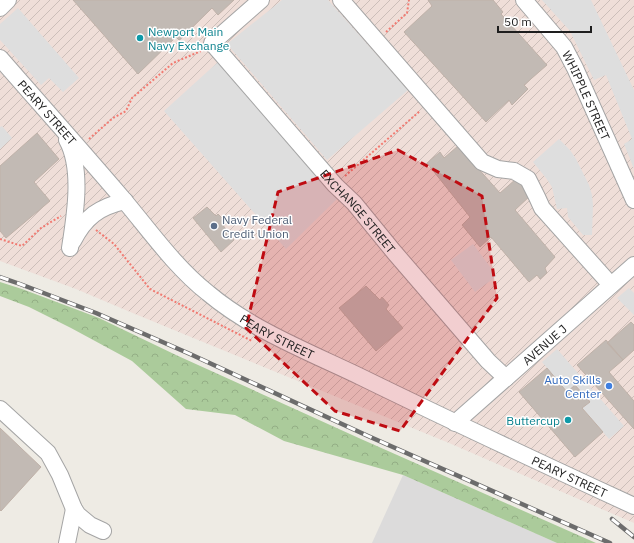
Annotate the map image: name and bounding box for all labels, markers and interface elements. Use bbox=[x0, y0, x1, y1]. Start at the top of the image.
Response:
scale bar bbox=[498, 8, 591, 34]
text: 50 m bbox=[504, 14, 532, 29]
place label: Newport Main Navy Exchange bbox=[148, 24, 230, 53]
marker: Newport Main Navy Exchange bbox=[135, 33, 145, 43]
street label: WHIPPLE STREET bbox=[560, 48, 614, 142]
street label: PEARY STREET bbox=[15, 77, 80, 148]
street label: EXCHANGE STREET bbox=[317, 166, 399, 256]
place label: Navy Federal Credit Union bbox=[222, 212, 292, 241]
marker: Navy Federal Credit Union bbox=[209, 221, 219, 231]
street label: PEARY STREET bbox=[237, 311, 317, 362]
street label: AVENUE J bbox=[519, 321, 569, 368]
place label: Auto Skills Center bbox=[544, 372, 602, 401]
marker: Auto Skills Center bbox=[604, 381, 614, 391]
place label: Buttercup bbox=[506, 413, 560, 428]
marker: Buttercup bbox=[563, 415, 573, 425]
street label: PEARY STREET bbox=[529, 452, 610, 500]

